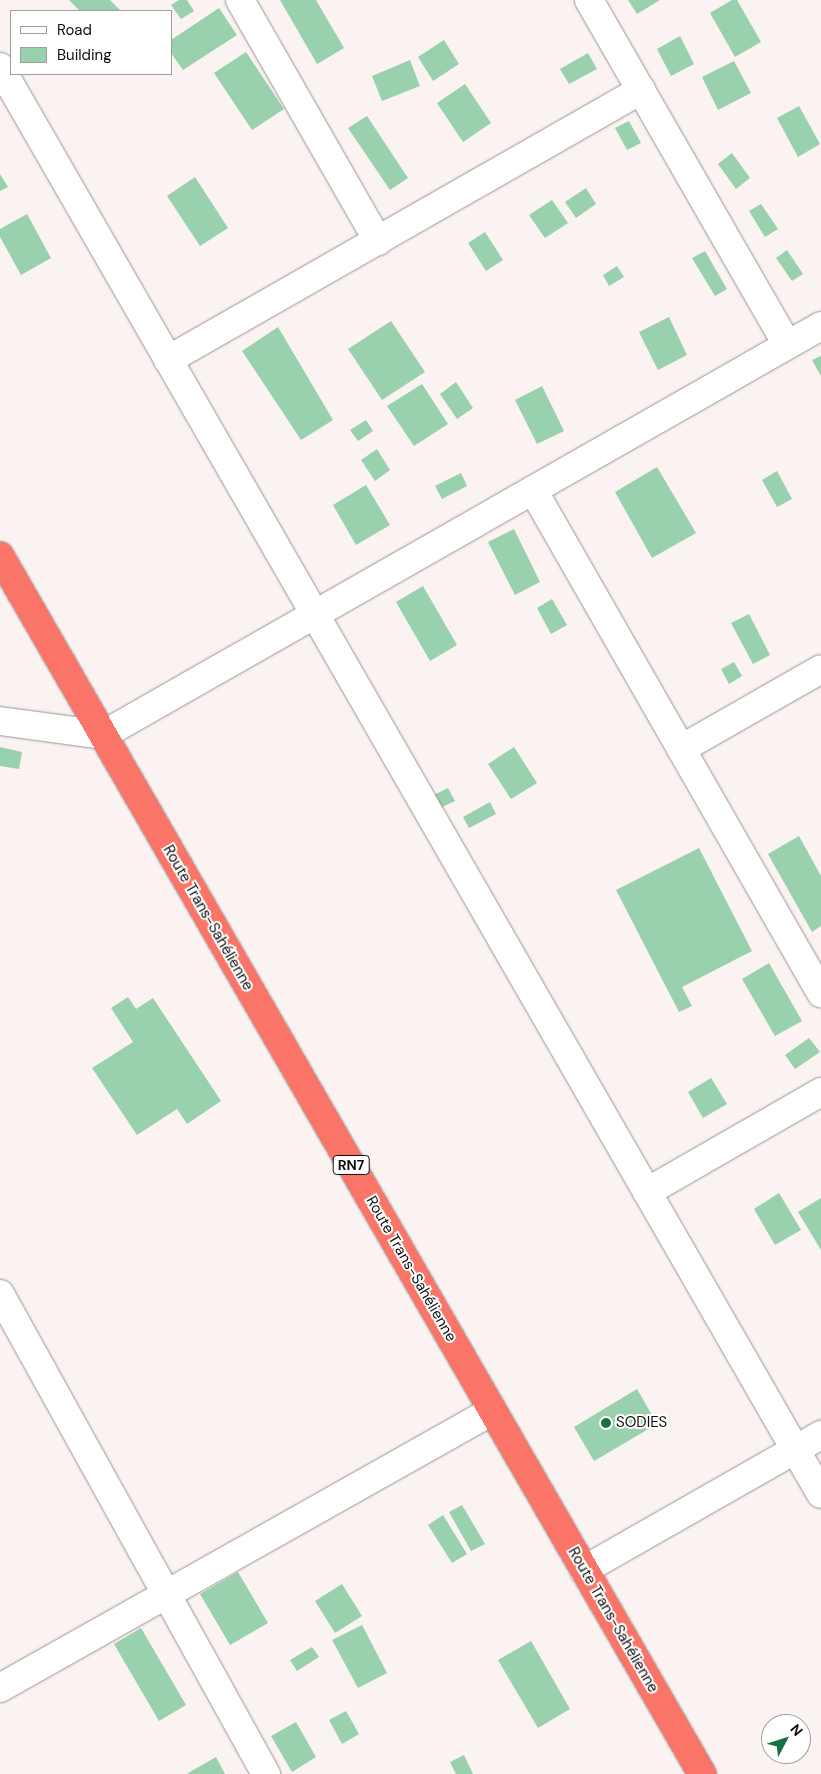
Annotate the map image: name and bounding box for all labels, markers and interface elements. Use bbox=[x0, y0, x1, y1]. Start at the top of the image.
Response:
legend bbox=[10, 10, 172, 75]
text: Road bbox=[57, 20, 92, 40]
text: Building bbox=[57, 45, 112, 65]
street label: Route Trans-Sahélienne bbox=[159, 842, 257, 994]
road number: RN7 bbox=[332, 1154, 370, 1176]
street label: Route Trans-Sahélienne bbox=[362, 1193, 460, 1345]
place label: SODIES bbox=[616, 1414, 667, 1432]
marker: SODIES bbox=[600, 1417, 612, 1429]
street label: Route Trans-Sahélienne bbox=[564, 1544, 662, 1696]
north arrow bbox=[761, 1714, 811, 1764]
text: N bbox=[787, 1720, 807, 1740]

